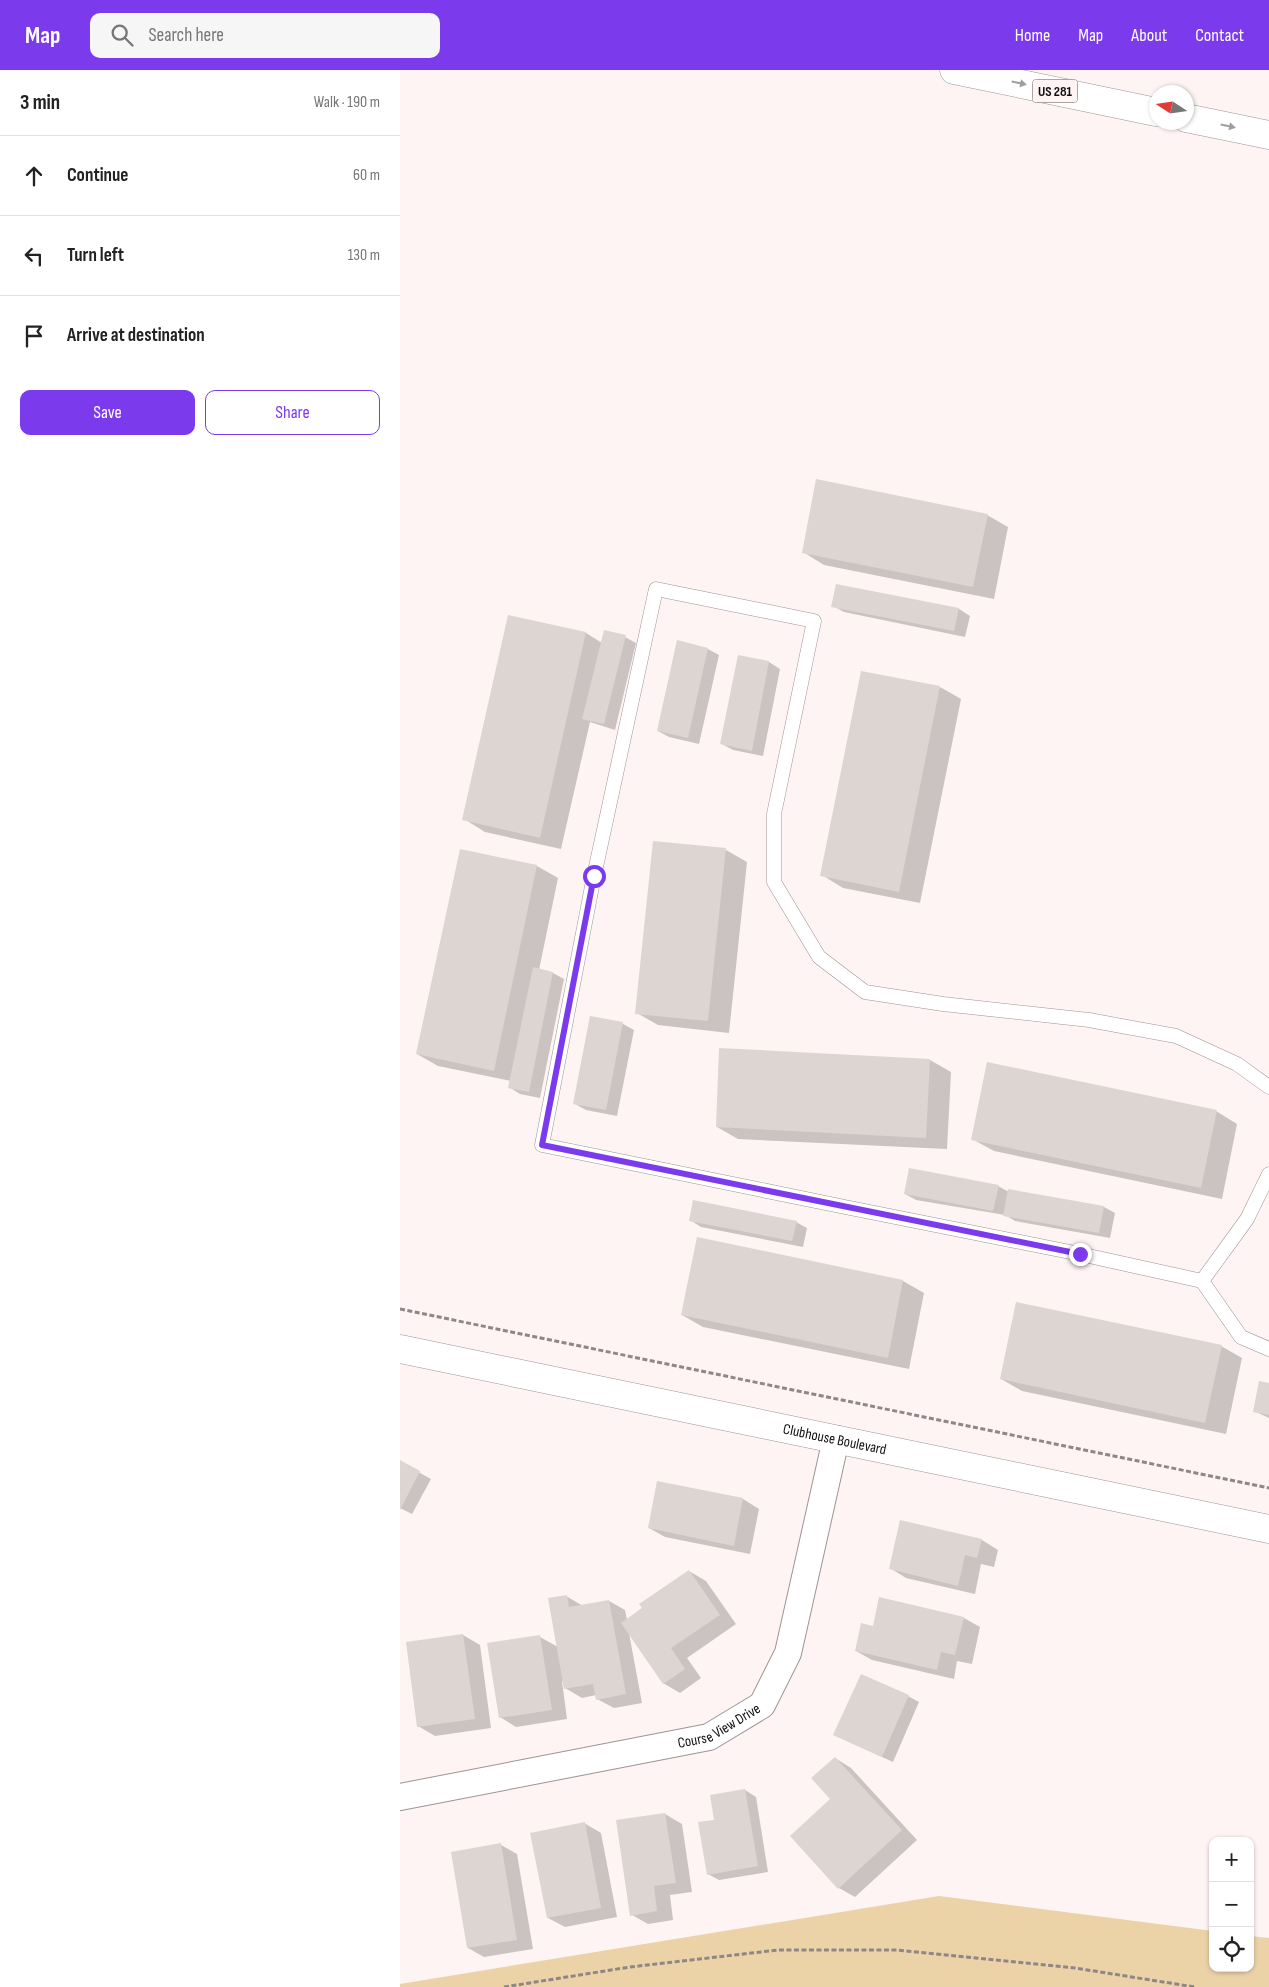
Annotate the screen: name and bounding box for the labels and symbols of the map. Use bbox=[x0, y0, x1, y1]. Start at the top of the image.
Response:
one-way arrow bbox=[1012, 80, 1028, 88]
road number: US 281 bbox=[1032, 80, 1078, 102]
north arrow bbox=[1149, 85, 1194, 130]
one-way arrow bbox=[1220, 123, 1236, 131]
route start bbox=[583, 865, 606, 888]
route end bbox=[1069, 1243, 1092, 1266]
street label: Clubhouse Boulevard bbox=[781, 1420, 888, 1459]
street label: Course View Drive bbox=[676, 1699, 764, 1753]

